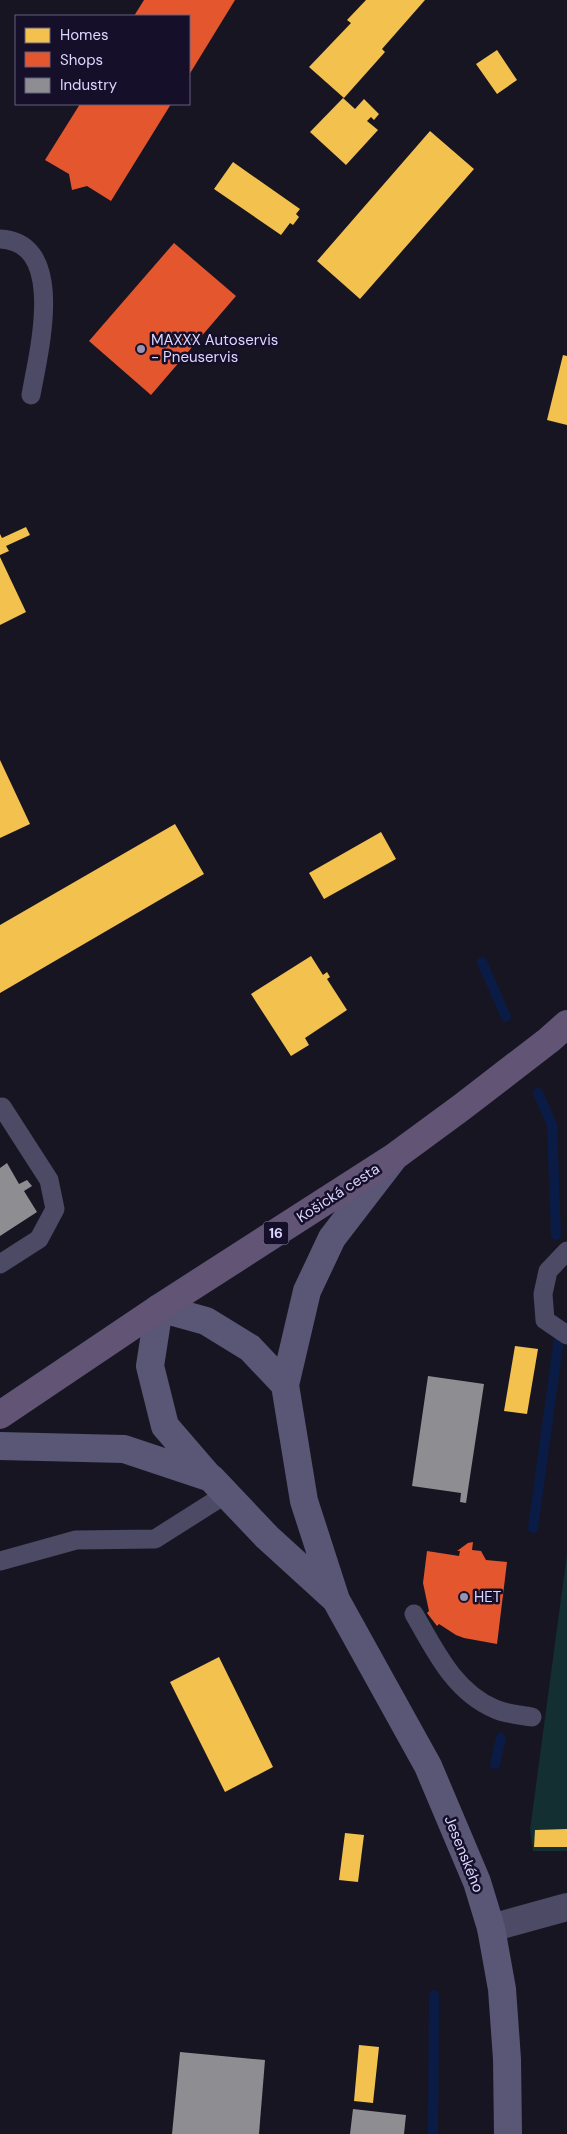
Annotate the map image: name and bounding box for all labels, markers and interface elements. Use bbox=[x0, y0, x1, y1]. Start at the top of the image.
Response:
legend bbox=[15, 15, 190, 105]
text: Homes bbox=[60, 25, 109, 45]
text: Shops bbox=[60, 50, 103, 70]
text: Industry bbox=[60, 75, 118, 95]
place label: MAXXX Autoservis - Pneuservis bbox=[151, 330, 278, 367]
marker: MAXXX Autoservis - Pneuservis bbox=[135, 343, 147, 355]
street label: Košická cesta bbox=[293, 1159, 383, 1227]
road number: 16 bbox=[264, 1222, 288, 1244]
place label: HET bbox=[474, 1587, 501, 1607]
marker: HET bbox=[458, 1591, 470, 1603]
street label: Jesenského bbox=[440, 1813, 489, 1896]

